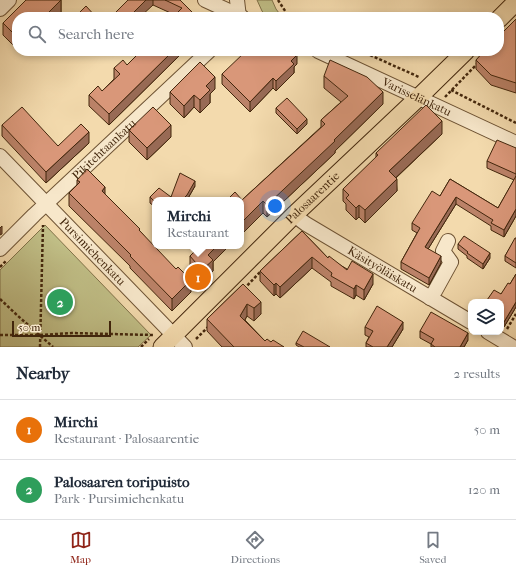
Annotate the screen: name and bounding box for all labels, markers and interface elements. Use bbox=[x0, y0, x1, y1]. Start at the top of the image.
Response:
search box bbox=[12, 12, 504, 56]
icon: search bbox=[26, 23, 48, 45]
text: Search here bbox=[58, 25, 134, 43]
street label: Varisselänkatu bbox=[379, 74, 454, 119]
street label: Pikitehtaankatu bbox=[69, 116, 139, 183]
street label: Palosaarentie bbox=[283, 169, 342, 226]
your location bbox=[265, 196, 285, 216]
popup bbox=[152, 197, 244, 249]
text: Mirchi bbox=[167, 207, 211, 225]
street label: Pursimiehenkatu bbox=[57, 215, 129, 288]
text: Restaurant bbox=[167, 225, 229, 240]
street label: Käsityöläiskatu bbox=[345, 243, 420, 296]
pin: 1 bbox=[185, 262, 211, 292]
pin: 2 bbox=[47, 287, 73, 317]
map controls bbox=[468, 299, 504, 335]
button: layers bbox=[468, 299, 504, 335]
scale bar bbox=[12, 319, 111, 338]
text: 50 m bbox=[18, 321, 40, 334]
text: Nearby bbox=[16, 363, 70, 383]
text: 2 results bbox=[454, 366, 500, 381]
text: Mirchi bbox=[54, 413, 98, 431]
text: 1 bbox=[27, 422, 31, 437]
text: 50 m bbox=[474, 422, 500, 437]
text: Restaurant · Palosaarentie bbox=[54, 431, 199, 446]
text: Palosaaren toripuisto bbox=[54, 473, 190, 491]
text: 2 bbox=[26, 482, 32, 497]
text: 120 m bbox=[468, 482, 500, 497]
text: Park · Pursimiehenkatu bbox=[54, 491, 184, 506]
tab: Map bbox=[70, 529, 92, 566]
tab: Directions bbox=[231, 529, 280, 566]
tab: Saved bbox=[419, 529, 446, 566]

